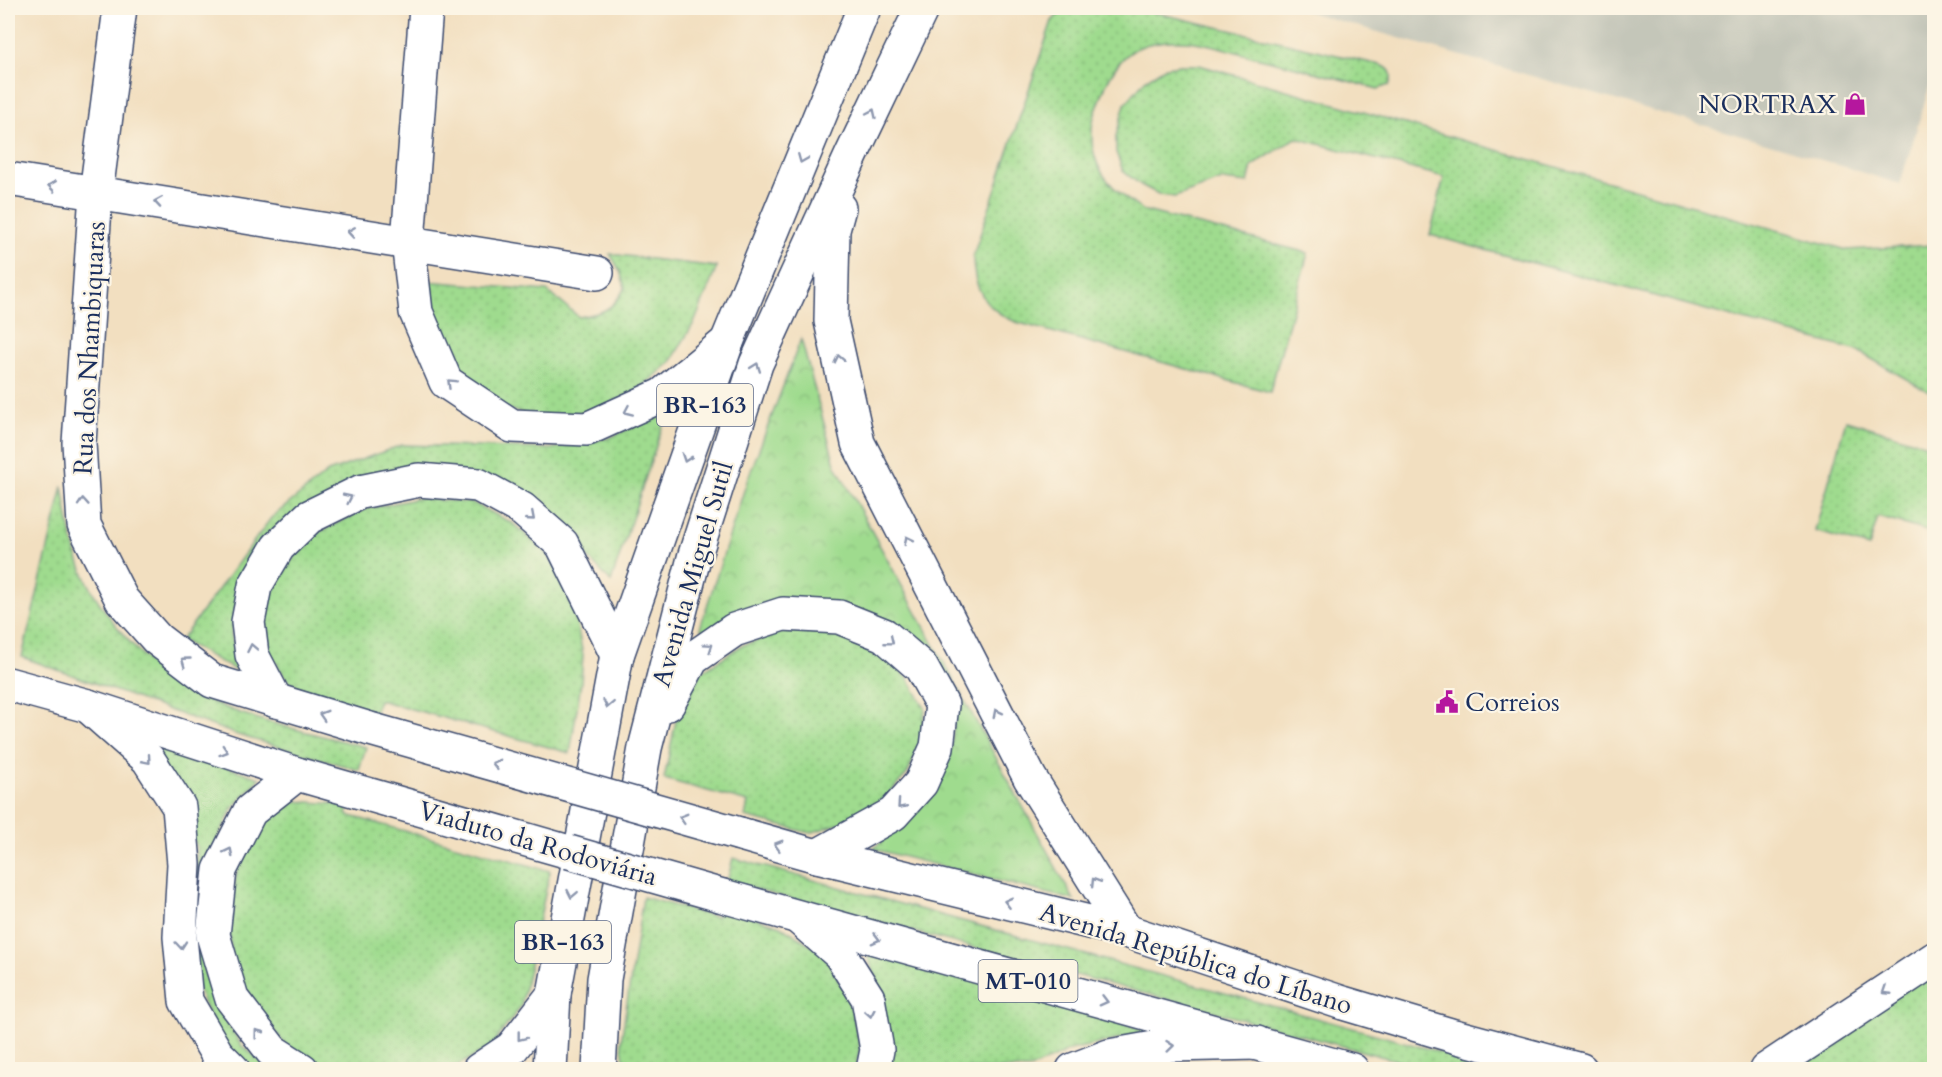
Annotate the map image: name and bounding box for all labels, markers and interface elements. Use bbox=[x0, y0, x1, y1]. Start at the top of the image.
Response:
place label: NORTRAX bbox=[1698, 87, 1838, 122]
shop icon: NORTRAX bbox=[1842, 91, 1868, 117]
one-way arrow bbox=[864, 109, 876, 120]
one-way arrow bbox=[797, 153, 809, 164]
one-way arrow bbox=[47, 180, 57, 193]
one-way arrow bbox=[153, 197, 163, 209]
street label: Rua dos Nhambiquaras bbox=[65, 220, 114, 476]
one-way arrow bbox=[346, 227, 355, 239]
one-way arrow bbox=[834, 354, 847, 364]
one-way arrow bbox=[748, 362, 761, 373]
one-way arrow bbox=[447, 379, 458, 390]
road number: BR-163 bbox=[657, 384, 753, 426]
one-way arrow bbox=[623, 404, 634, 416]
one-way arrow bbox=[681, 452, 694, 463]
street label: Avenida Miguel Sutil bbox=[644, 457, 742, 691]
one-way arrow bbox=[342, 494, 353, 505]
one-way arrow bbox=[77, 498, 90, 507]
one-way arrow bbox=[524, 509, 535, 520]
one-way arrow bbox=[903, 535, 915, 546]
one-way arrow bbox=[883, 634, 894, 645]
one-way arrow bbox=[246, 643, 259, 653]
one-way arrow bbox=[702, 643, 713, 654]
one-way arrow bbox=[181, 657, 192, 668]
place label: Correios bbox=[1465, 685, 1560, 720]
public building icon: Correios bbox=[1434, 689, 1460, 715]
one-way arrow bbox=[602, 698, 615, 708]
one-way arrow bbox=[993, 709, 1004, 719]
one-way arrow bbox=[318, 710, 329, 722]
one-way arrow bbox=[218, 743, 229, 756]
one-way arrow bbox=[140, 753, 151, 764]
one-way arrow bbox=[491, 759, 501, 772]
street label: Viaduto da Rodoviária bbox=[414, 793, 661, 894]
one-way arrow bbox=[897, 798, 908, 809]
one-way arrow bbox=[678, 813, 689, 825]
one-way arrow bbox=[773, 839, 783, 852]
one-way arrow bbox=[222, 847, 233, 858]
one-way arrow bbox=[1090, 878, 1102, 888]
one-way arrow bbox=[566, 889, 579, 899]
street label: Avenida República do Líbano bbox=[1035, 894, 1357, 1023]
one-way arrow bbox=[1003, 897, 1013, 910]
road number: BR-163 bbox=[515, 921, 611, 963]
one-way arrow bbox=[870, 932, 881, 944]
one-way arrow bbox=[174, 940, 187, 949]
road number: MT-010 bbox=[978, 960, 1078, 1002]
one-way arrow bbox=[1881, 983, 1892, 994]
one-way arrow bbox=[1099, 994, 1109, 1007]
one-way arrow bbox=[864, 1008, 876, 1017]
one-way arrow bbox=[254, 1029, 265, 1040]
one-way arrow bbox=[517, 1030, 528, 1041]
one-way arrow bbox=[1166, 1040, 1175, 1053]

